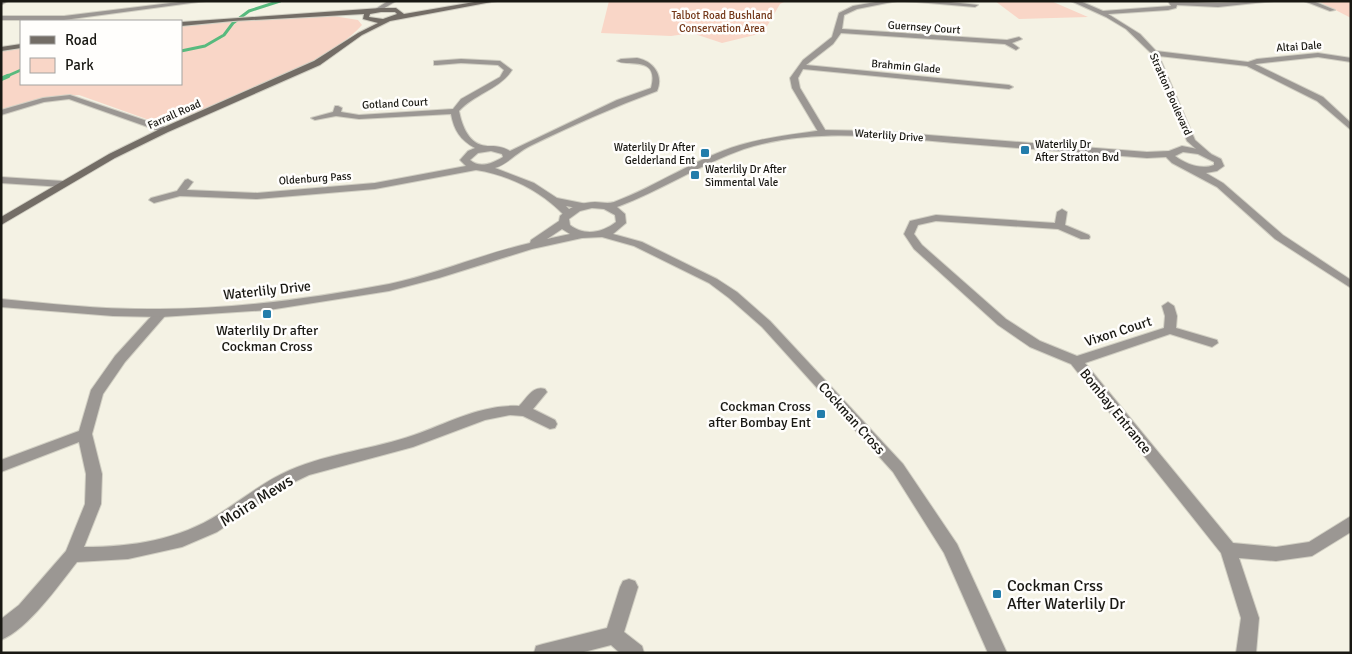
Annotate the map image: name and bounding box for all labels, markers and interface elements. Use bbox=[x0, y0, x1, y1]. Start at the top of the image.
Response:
park label: Talbot Road Bushland Conservation Area bbox=[671, 9, 773, 35]
street label: Guernsey Court bbox=[887, 18, 961, 37]
legend bbox=[20, 20, 182, 85]
text: Road bbox=[65, 31, 97, 49]
street label: Altai Dale bbox=[1276, 38, 1322, 55]
street label: Stratton Boulevard bbox=[1147, 51, 1195, 137]
text: Park bbox=[65, 56, 94, 74]
street label: Brahmin Glade bbox=[871, 57, 941, 76]
street label: Gotland Court bbox=[362, 95, 428, 112]
street label: Farrall Road bbox=[146, 97, 203, 132]
street label: Waterlily Drive bbox=[854, 127, 924, 144]
place label: Waterlily Dr After Stratton Bvd bbox=[1035, 138, 1119, 164]
place label: Waterlily Dr After Gelderland Ent bbox=[614, 141, 695, 167]
marker: Waterlily Dr After Stratton Bvd bbox=[1019, 144, 1031, 156]
marker: Waterlily Dr After Gelderland Ent bbox=[699, 147, 711, 159]
place label: Waterlily Dr After Simmental Vale bbox=[705, 163, 786, 189]
street label: Oldenburg Pass bbox=[278, 169, 352, 188]
marker: Waterlily Dr After Simmental Vale bbox=[689, 169, 701, 181]
street label: Waterlily Drive bbox=[222, 277, 312, 304]
marker: Waterlily Dr after Cockman Cross bbox=[261, 308, 273, 320]
street label: Vixon Court bbox=[1082, 313, 1154, 350]
place label: Waterlily Dr after Cockman Cross bbox=[216, 322, 319, 355]
street label: Bombay Entrance bbox=[1076, 365, 1155, 457]
street label: Cockman Cross bbox=[815, 379, 888, 458]
place label: Cockman Cross after Bombay Ent bbox=[708, 398, 811, 431]
marker: Cockman Cross after Bombay Ent bbox=[815, 408, 827, 420]
street label: Moira Mews bbox=[216, 471, 297, 531]
place label: Cockman Crss After Waterlily Dr bbox=[1007, 576, 1125, 614]
marker: Cockman Crss After Waterlily Dr bbox=[991, 588, 1003, 600]

